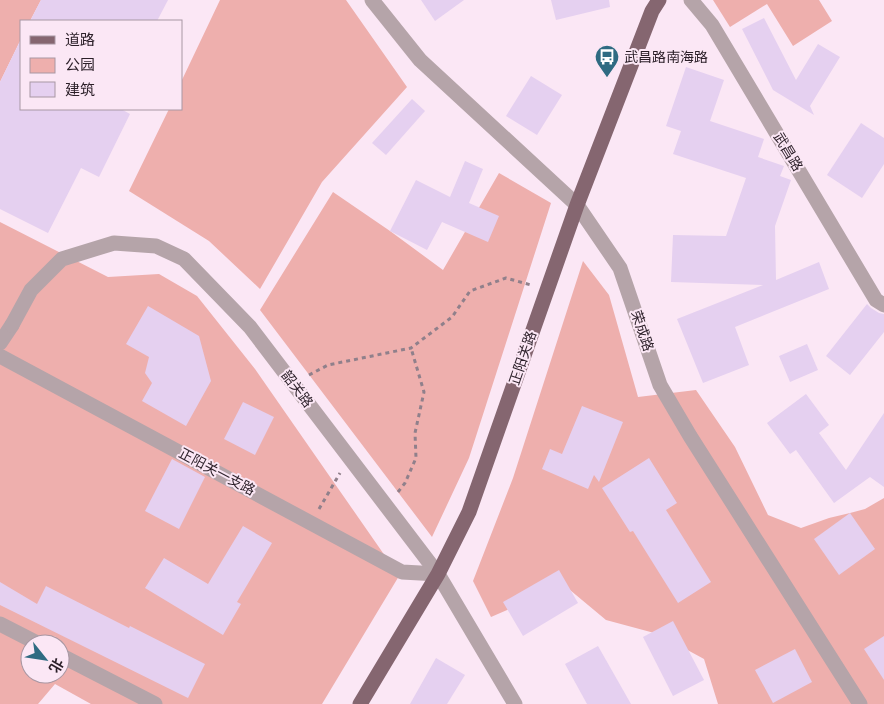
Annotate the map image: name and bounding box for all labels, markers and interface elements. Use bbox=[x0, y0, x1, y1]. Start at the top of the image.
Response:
legend bbox=[20, 20, 182, 110]
text: 道路 bbox=[65, 31, 95, 49]
bus stop icon: 武昌路南海路 bbox=[594, 44, 620, 78]
place label: 武昌路南海路 bbox=[624, 49, 708, 66]
text: 公园 bbox=[65, 56, 95, 74]
text: 建筑 bbox=[65, 81, 95, 99]
street label: 武昌路 bbox=[770, 130, 806, 174]
street label: 荣成路 bbox=[627, 308, 657, 354]
street label: 正阳关路 bbox=[506, 329, 540, 387]
street label: 韶关路 bbox=[278, 367, 316, 411]
street label: 正阳关一支路 bbox=[176, 445, 258, 499]
north arrow bbox=[20, 634, 70, 684]
text: 北 bbox=[45, 655, 67, 676]

